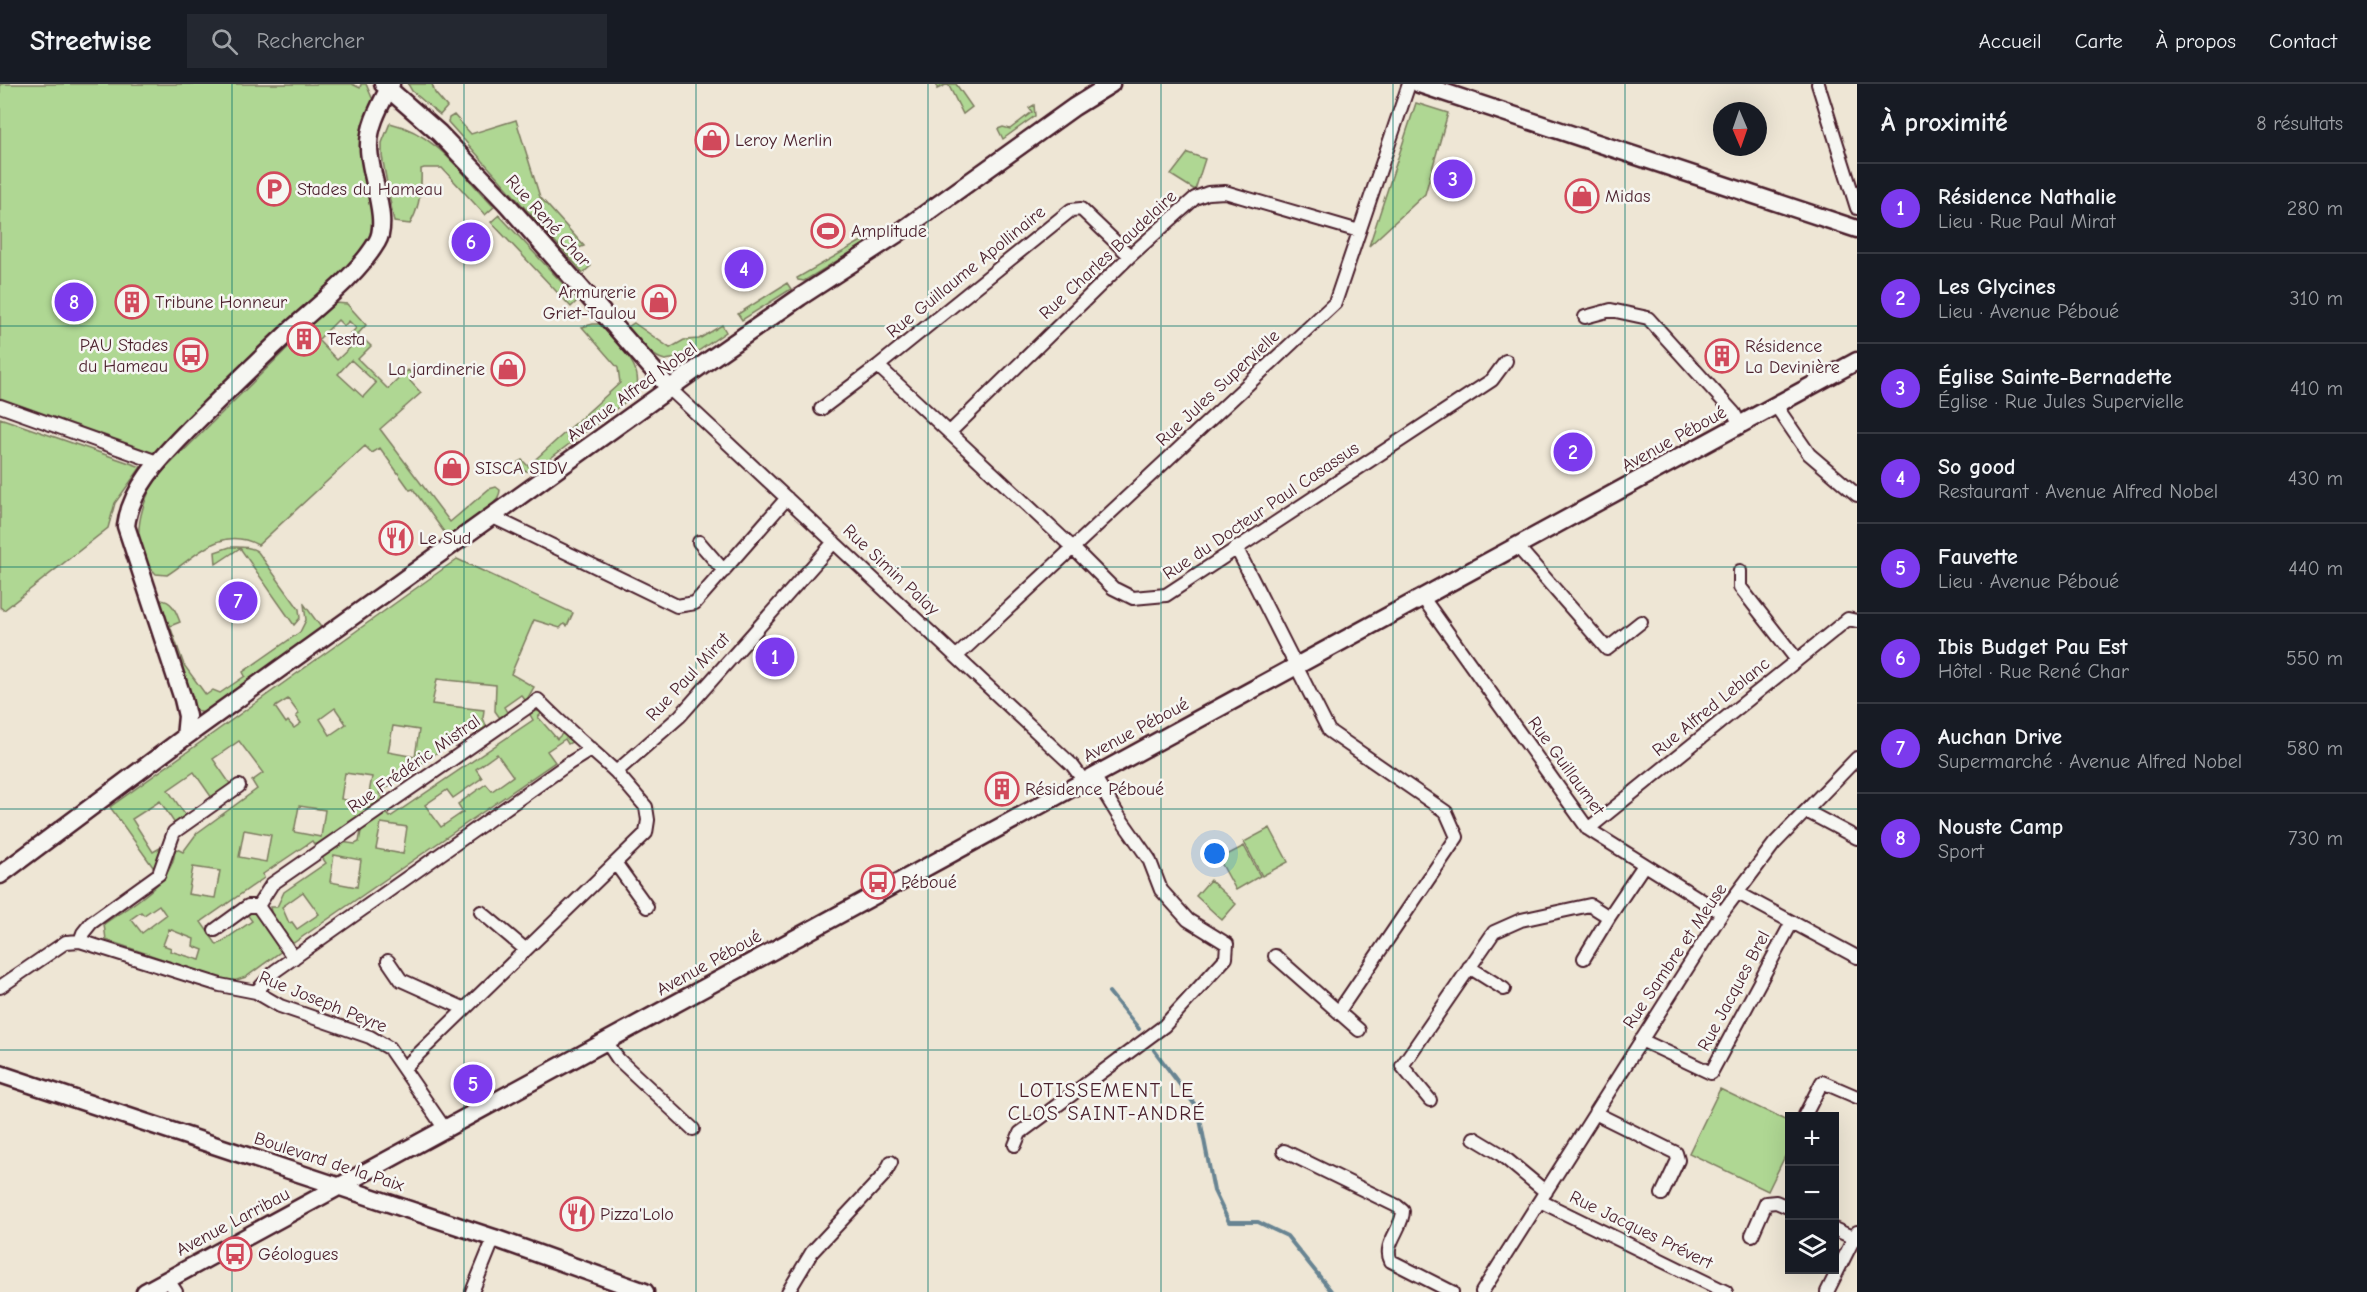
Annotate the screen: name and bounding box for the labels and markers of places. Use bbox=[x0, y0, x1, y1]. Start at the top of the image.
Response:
shop icon: Leroy Merlin bbox=[694, 122, 730, 158]
place label: Leroy Merlin bbox=[735, 130, 832, 151]
pin: 3 bbox=[1434, 156, 1472, 202]
parking icon: Stades du Hameau bbox=[256, 171, 292, 207]
shop icon: Midas bbox=[1564, 178, 1600, 214]
place label: Stades du Hameau bbox=[297, 179, 442, 200]
place label: Midas bbox=[1605, 186, 1651, 207]
sports icon: Amplitude bbox=[810, 213, 846, 249]
pin: 6 bbox=[452, 220, 490, 264]
place label: Amplitude bbox=[851, 221, 927, 242]
pin: 4 bbox=[724, 246, 764, 291]
pin: 8 bbox=[54, 280, 94, 324]
place label: Armurerie Griet-Taulou bbox=[543, 282, 636, 324]
building icon: Tribune Honneur bbox=[114, 284, 150, 320]
shop icon: Armurerie Griet-Taulou bbox=[641, 284, 677, 320]
place label: Tribune Honneur bbox=[155, 292, 288, 313]
building icon: Testa bbox=[286, 321, 322, 357]
place label: Testa bbox=[327, 329, 365, 350]
place label: PAU Stades du Hameau bbox=[79, 335, 168, 377]
place label: Résidence La Devinière bbox=[1745, 336, 1840, 378]
bus stop icon: PAU Stades du Hameau bbox=[173, 337, 209, 373]
building icon: Résidence La Devinière bbox=[1704, 338, 1740, 374]
shop icon: La jardinerie bbox=[490, 351, 526, 387]
place label: La jardinerie bbox=[388, 359, 485, 380]
pin: 2 bbox=[1554, 430, 1592, 475]
shop icon: SISCA SIDV bbox=[434, 450, 470, 486]
place label: SISCA SIDV bbox=[475, 458, 567, 479]
restaurant icon: Le Sud bbox=[378, 520, 414, 556]
place label: Le Sud bbox=[419, 528, 471, 549]
pin: 7 bbox=[218, 578, 258, 624]
pin: 1 bbox=[756, 634, 794, 680]
building icon: Résidence Péboué bbox=[984, 771, 1020, 807]
place label: Résidence Péboué bbox=[1025, 779, 1164, 800]
bus stop icon: Péboué bbox=[860, 864, 896, 900]
place label: Péboué bbox=[901, 872, 957, 893]
pin: 5 bbox=[454, 1062, 492, 1106]
restaurant icon: Pizza'Lolo bbox=[559, 1196, 595, 1232]
place label: Pizza'Lolo bbox=[600, 1204, 674, 1225]
bus stop icon: Géologues bbox=[217, 1236, 253, 1272]
place label: Géologues bbox=[258, 1244, 338, 1265]

